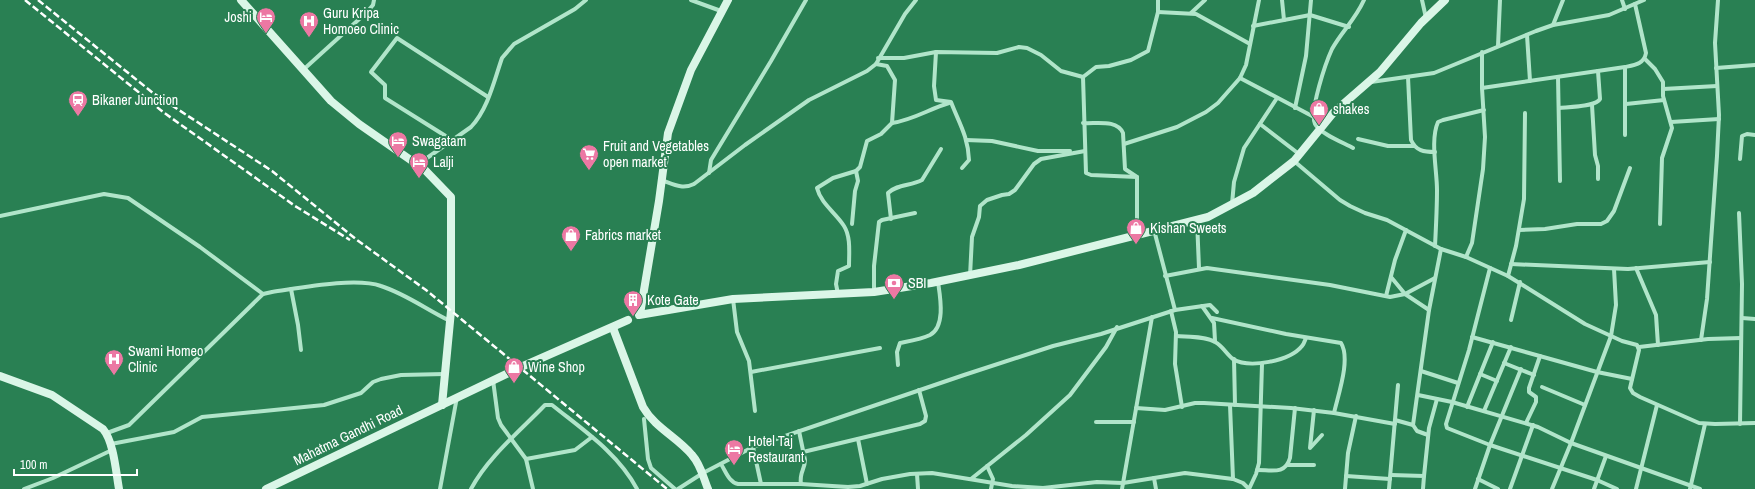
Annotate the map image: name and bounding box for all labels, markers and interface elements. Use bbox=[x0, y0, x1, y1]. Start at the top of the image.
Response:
place label: Guru Kripa Homoeo Clinic bbox=[323, 4, 399, 38]
hotel icon: Joshi bbox=[255, 6, 277, 34]
place label: Joshi bbox=[225, 8, 252, 26]
hospital icon: Guru Kripa Homoeo Clinic bbox=[298, 10, 320, 38]
station icon: Bikaner Junction bbox=[67, 89, 89, 117]
place label: Bikaner Junction bbox=[92, 91, 178, 109]
shop icon: shakes bbox=[1308, 98, 1330, 126]
place label: shakes bbox=[1333, 100, 1370, 118]
hotel icon: Swagatam bbox=[387, 130, 409, 158]
place label: Swagatam bbox=[412, 132, 466, 150]
place label: Fruit and Vegetables open market bbox=[603, 137, 709, 171]
supermarket icon: Fruit and Vegetables open market bbox=[578, 143, 600, 171]
hotel icon: Lalji bbox=[408, 151, 430, 179]
place label: Lalji bbox=[433, 153, 454, 171]
shop icon: Kishan Sweets bbox=[1125, 217, 1147, 245]
place label: Kishan Sweets bbox=[1150, 219, 1227, 237]
shop icon: Fabrics market bbox=[560, 224, 582, 252]
place label: Fabrics market bbox=[585, 226, 661, 244]
bank icon: SBI bbox=[883, 272, 905, 300]
place label: SBI bbox=[908, 274, 927, 292]
building icon: Kote Gate bbox=[622, 289, 644, 317]
place label: Kote Gate bbox=[647, 291, 699, 309]
place label: Swami Homeo Clinic bbox=[128, 342, 203, 376]
hospital icon: Swami Homeo Clinic bbox=[103, 348, 125, 376]
shop icon: Wine Shop bbox=[503, 356, 525, 384]
place label: Wine Shop bbox=[528, 358, 585, 376]
street label: Mahatma Gandhi Road bbox=[290, 401, 406, 469]
place label: Hotel Taj Restaurant bbox=[748, 432, 804, 466]
hotel icon: Hotel Taj Restaurant bbox=[723, 438, 745, 466]
scale bar bbox=[14, 451, 137, 477]
text: 100 m bbox=[20, 457, 47, 473]

